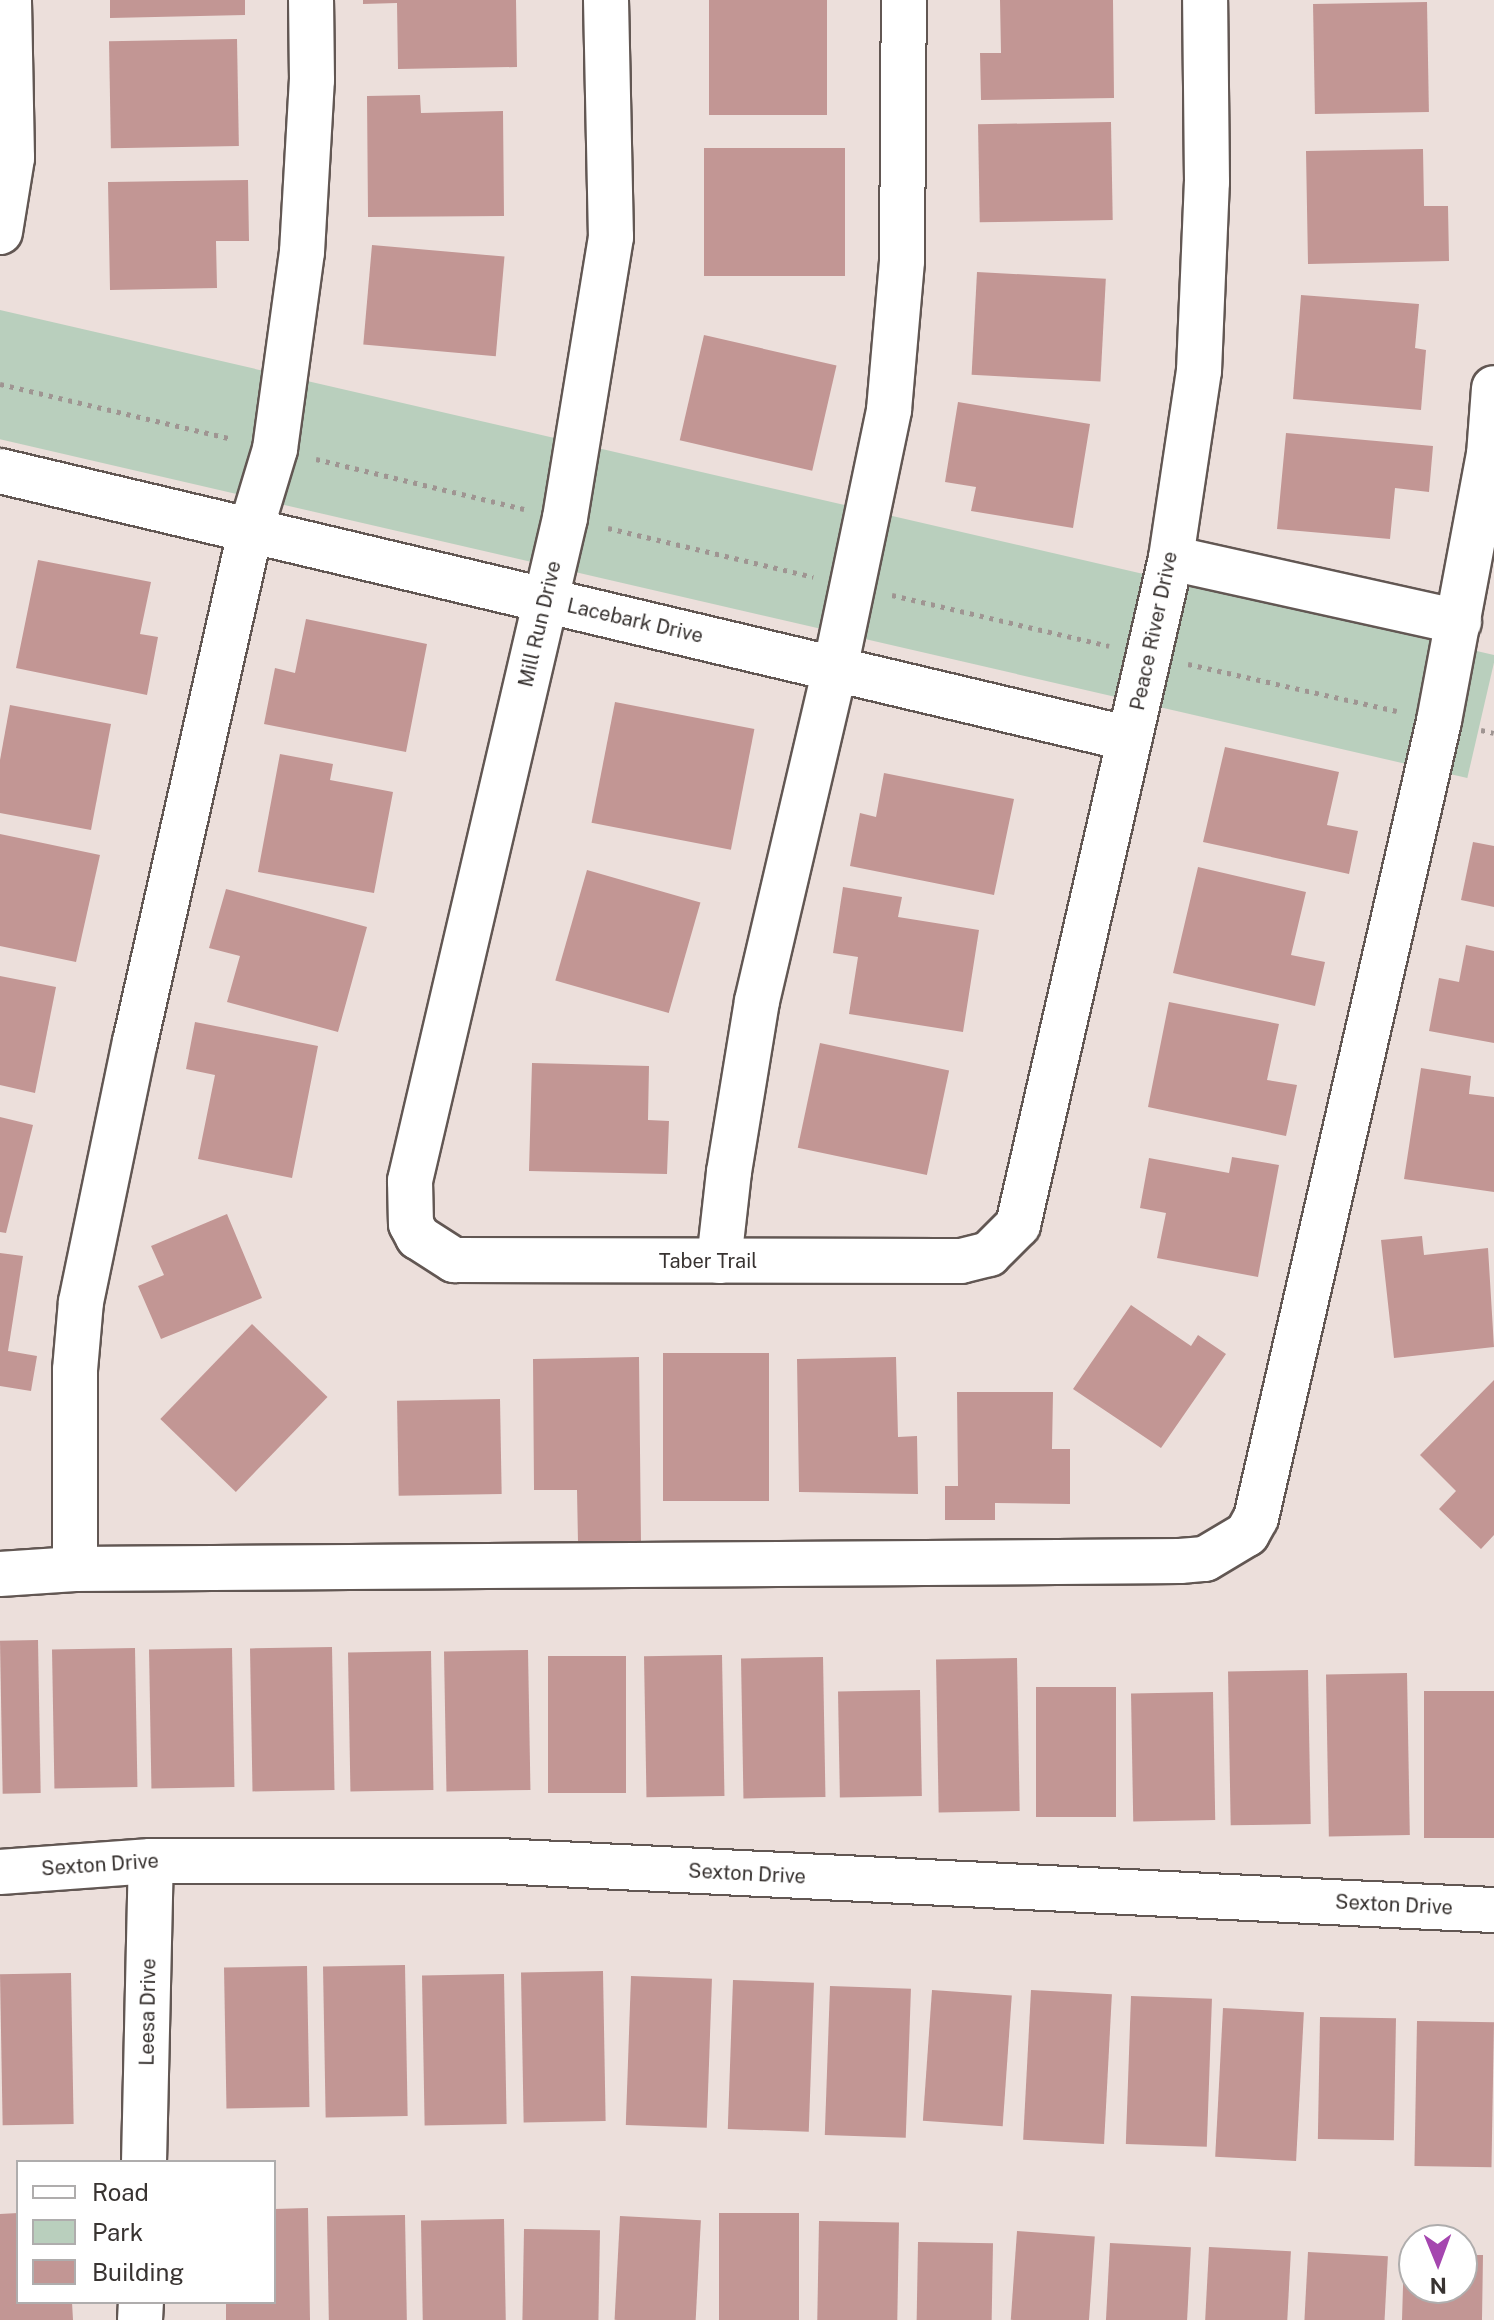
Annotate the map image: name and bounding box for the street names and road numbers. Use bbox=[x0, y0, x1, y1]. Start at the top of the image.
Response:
street label: Peace River Drive bbox=[1125, 549, 1183, 713]
street label: Mill Run Drive bbox=[514, 559, 566, 689]
street label: Lacebark Drive bbox=[565, 594, 705, 648]
street label: Taber Trail bbox=[659, 1249, 757, 1273]
street label: Sexton Drive bbox=[40, 1849, 160, 1881]
street label: Sexton Drive bbox=[687, 1859, 807, 1889]
street label: Sexton Drive bbox=[1334, 1890, 1454, 1920]
street label: Leesa Drive bbox=[135, 1958, 161, 2066]

